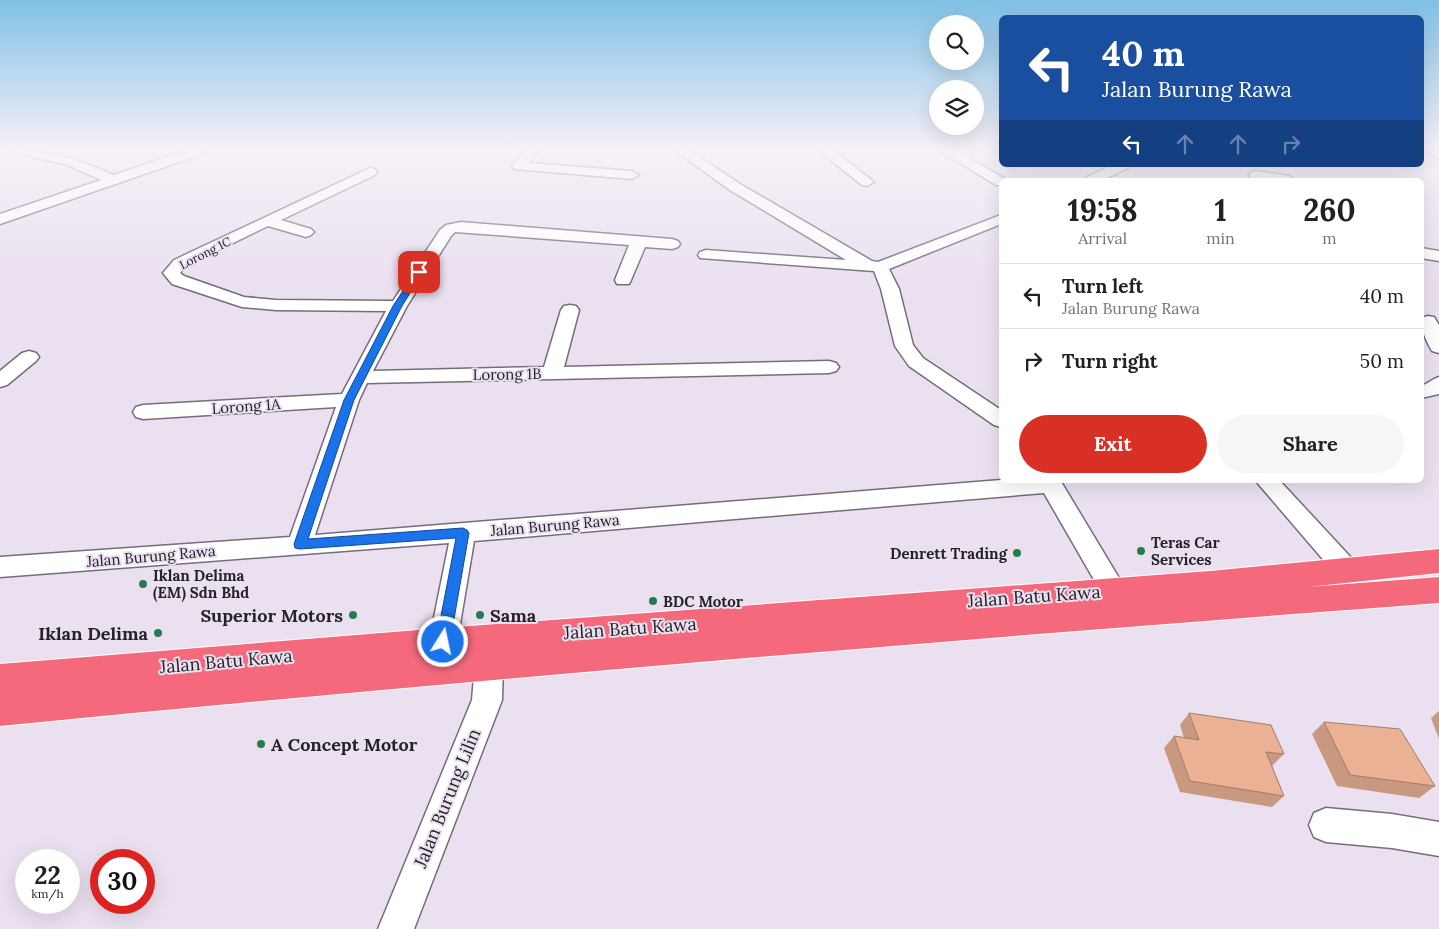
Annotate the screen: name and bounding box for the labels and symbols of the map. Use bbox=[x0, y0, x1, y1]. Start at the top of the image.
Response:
street label: Lorong 1C bbox=[177, 233, 234, 272]
pin bbox=[398, 251, 440, 293]
street label: Lorong 1B bbox=[472, 364, 542, 384]
street label: Lorong 1A bbox=[211, 394, 282, 418]
street label: Jalan Burung Rawa bbox=[489, 510, 621, 540]
place label: Teras Car Services bbox=[1151, 533, 1220, 569]
street label: Jalan Burung Rawa bbox=[85, 541, 217, 571]
place label: Denrett Trading bbox=[890, 544, 1008, 563]
marker: Teras Car Services bbox=[1135, 545, 1147, 557]
marker: Denrett Trading bbox=[1011, 547, 1023, 559]
place label: Iklan Delima (EM) Sdn Bhd bbox=[153, 566, 249, 603]
marker: Iklan Delima (EM) Sdn Bhd bbox=[137, 578, 149, 590]
street label: Jalan Batu Kawa bbox=[966, 580, 1101, 612]
place label: BDC Motor bbox=[663, 592, 744, 611]
marker: BDC Motor bbox=[647, 595, 659, 607]
place label: Superior Motors bbox=[200, 604, 343, 627]
place label: Sama bbox=[490, 604, 537, 627]
marker: Superior Motors bbox=[347, 609, 359, 621]
marker: Sama bbox=[474, 609, 486, 621]
street label: Jalan Batu Kawa bbox=[562, 612, 697, 644]
position arrow bbox=[416, 615, 468, 667]
place label: Iklan Delima bbox=[38, 622, 149, 645]
marker: Iklan Delima bbox=[152, 627, 164, 639]
street label: Jalan Batu Kawa bbox=[158, 644, 293, 678]
street label: Jalan Burung Lilin bbox=[408, 725, 485, 872]
place label: A Concept Motor bbox=[271, 733, 418, 756]
marker: A Concept Motor bbox=[255, 738, 267, 750]
speed limit sign: 30 bbox=[90, 849, 155, 914]

